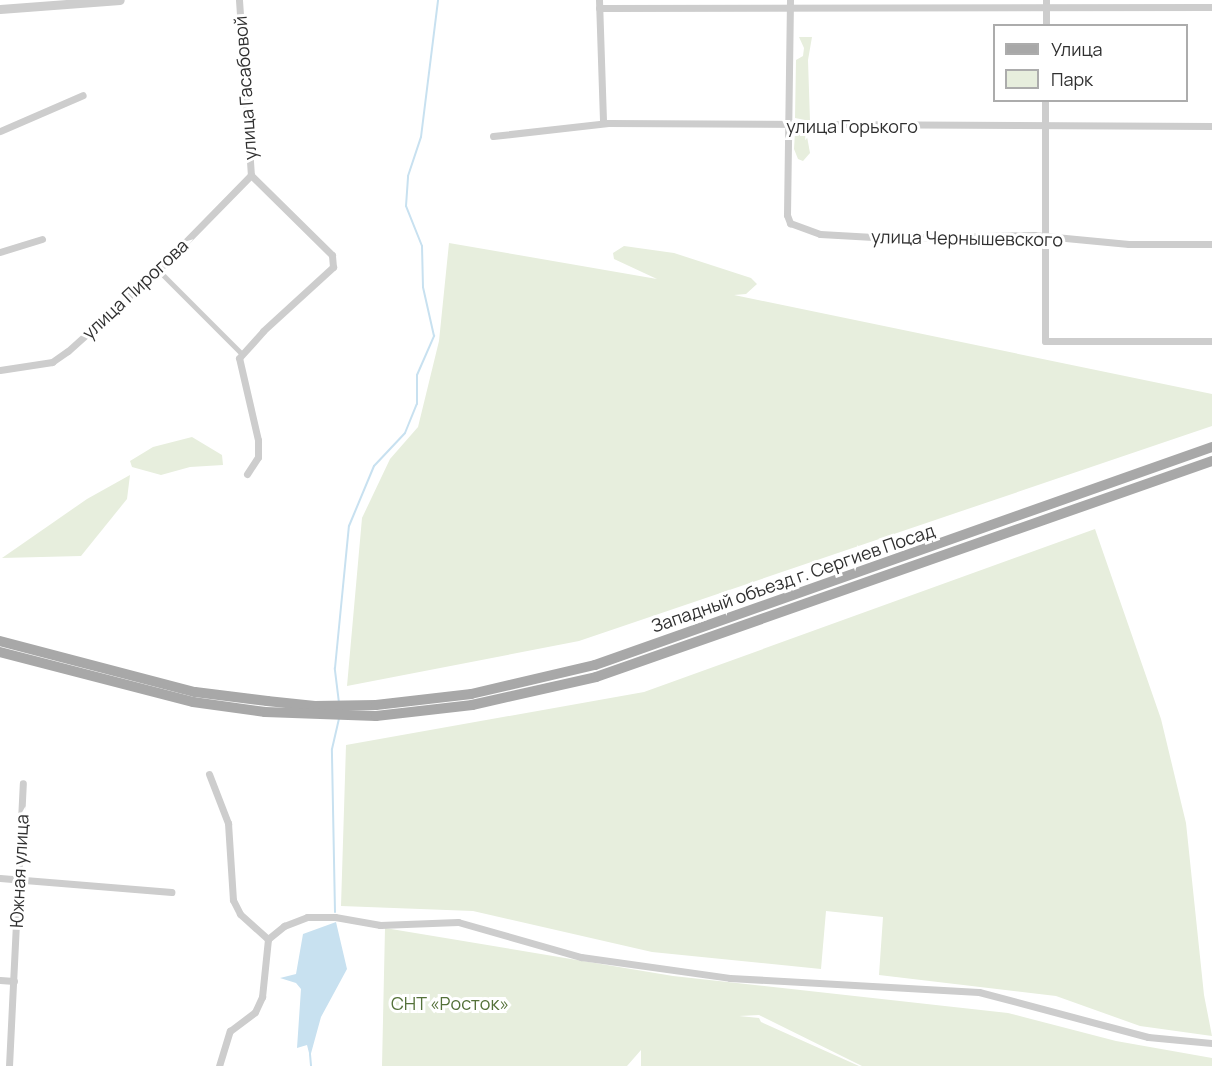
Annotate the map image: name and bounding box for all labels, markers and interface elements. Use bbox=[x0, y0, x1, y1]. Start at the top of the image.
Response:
street label: улица Гасабовой bbox=[229, 15, 261, 161]
legend bbox=[993, 24, 1188, 102]
text: Улица bbox=[1051, 37, 1103, 61]
text: Парк bbox=[1051, 67, 1093, 91]
street label: улица Горького bbox=[786, 115, 918, 137]
street label: улица Чернышевского bbox=[871, 226, 1063, 250]
street label: улица Пирогова bbox=[78, 234, 192, 344]
street label: Западный объезд г. Сергиев Посад bbox=[648, 519, 938, 637]
street label: Южная улица bbox=[5, 814, 33, 928]
park label: СНТ «Росток» bbox=[391, 992, 509, 1014]

